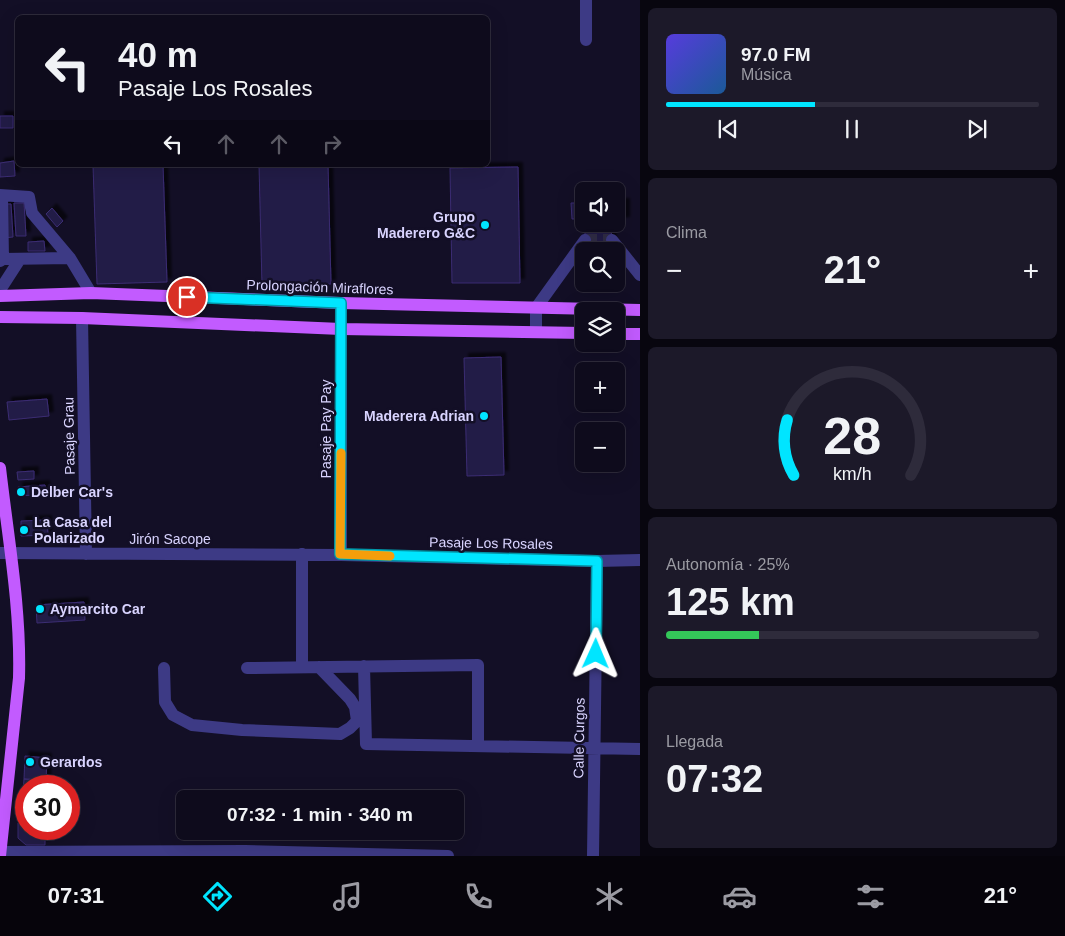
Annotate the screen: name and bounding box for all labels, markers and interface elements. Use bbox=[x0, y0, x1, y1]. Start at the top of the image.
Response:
icon: left bbox=[35, 35, 100, 100]
text: 40 m bbox=[118, 35, 198, 74]
text: 97.0 FM bbox=[741, 44, 811, 65]
text: Música bbox=[741, 66, 792, 83]
text: Pasaje Los Rosales bbox=[118, 76, 312, 101]
icon: previous bbox=[714, 115, 742, 143]
icon: pause bbox=[838, 115, 866, 143]
icon: next bbox=[963, 115, 991, 143]
icon: left bbox=[159, 130, 187, 158]
icon: ahead bbox=[212, 130, 240, 158]
icon: ahead bbox=[265, 130, 293, 158]
icon: right bbox=[318, 130, 346, 158]
map controls bbox=[575, 182, 625, 472]
button: sound bbox=[575, 182, 625, 232]
place label: Grupo Maderero G&C bbox=[377, 209, 475, 241]
marker: Grupo Maderero G&C bbox=[479, 219, 491, 231]
text: Clima bbox=[666, 224, 707, 241]
button: search bbox=[575, 242, 625, 292]
text: 21° bbox=[824, 249, 881, 291]
text: − bbox=[666, 255, 682, 286]
text: + bbox=[1023, 255, 1039, 286]
pin bbox=[166, 276, 208, 318]
street label: Prolongación Miraflores bbox=[246, 276, 394, 298]
icon: arrive bbox=[173, 283, 201, 311]
button: layers bbox=[575, 302, 625, 352]
button: + bbox=[575, 362, 625, 412]
street label: Pasaje Pay Pay bbox=[318, 380, 334, 478]
street label: Pasaje Grau bbox=[60, 397, 78, 475]
text: 28 bbox=[824, 407, 881, 465]
place label: Maderera Adrian bbox=[364, 408, 474, 424]
marker: Maderera Adrian bbox=[478, 410, 490, 422]
button: − bbox=[575, 422, 625, 472]
text: km/h bbox=[833, 464, 872, 484]
place label: Delber Car's bbox=[31, 484, 113, 500]
marker: Delber Car's bbox=[15, 486, 27, 498]
place label: La Casa del Polarizado bbox=[34, 514, 112, 546]
marker: La Casa del Polarizado bbox=[18, 524, 30, 536]
street label: Jirón Sacope bbox=[129, 531, 211, 547]
street label: Pasaje Los Rosales bbox=[429, 534, 553, 552]
text: Autonomía · 25% bbox=[666, 556, 790, 573]
text: 125 km bbox=[666, 581, 795, 623]
place label: Aymarcito Car bbox=[50, 601, 146, 617]
marker: Aymarcito Car bbox=[34, 603, 46, 615]
position arrow bbox=[569, 627, 621, 679]
street label: Calle Curgos bbox=[570, 697, 588, 779]
text: Llegada bbox=[666, 733, 723, 750]
place label: Gerardos bbox=[40, 754, 102, 770]
marker: Gerardos bbox=[24, 756, 36, 768]
text: 07:32 bbox=[666, 758, 763, 800]
speed limit sign: 30 bbox=[15, 775, 80, 840]
text: 07:32 · 1 min · 340 m bbox=[227, 804, 413, 825]
icon: directions bbox=[200, 879, 235, 914]
icon: music bbox=[330, 879, 365, 914]
icon: phone bbox=[461, 879, 496, 914]
icon: climate bbox=[592, 879, 627, 914]
icon: car bbox=[722, 879, 757, 914]
icon: filters bbox=[853, 879, 888, 914]
text: 07:31 bbox=[48, 883, 104, 908]
text: 21° bbox=[984, 883, 1017, 908]

